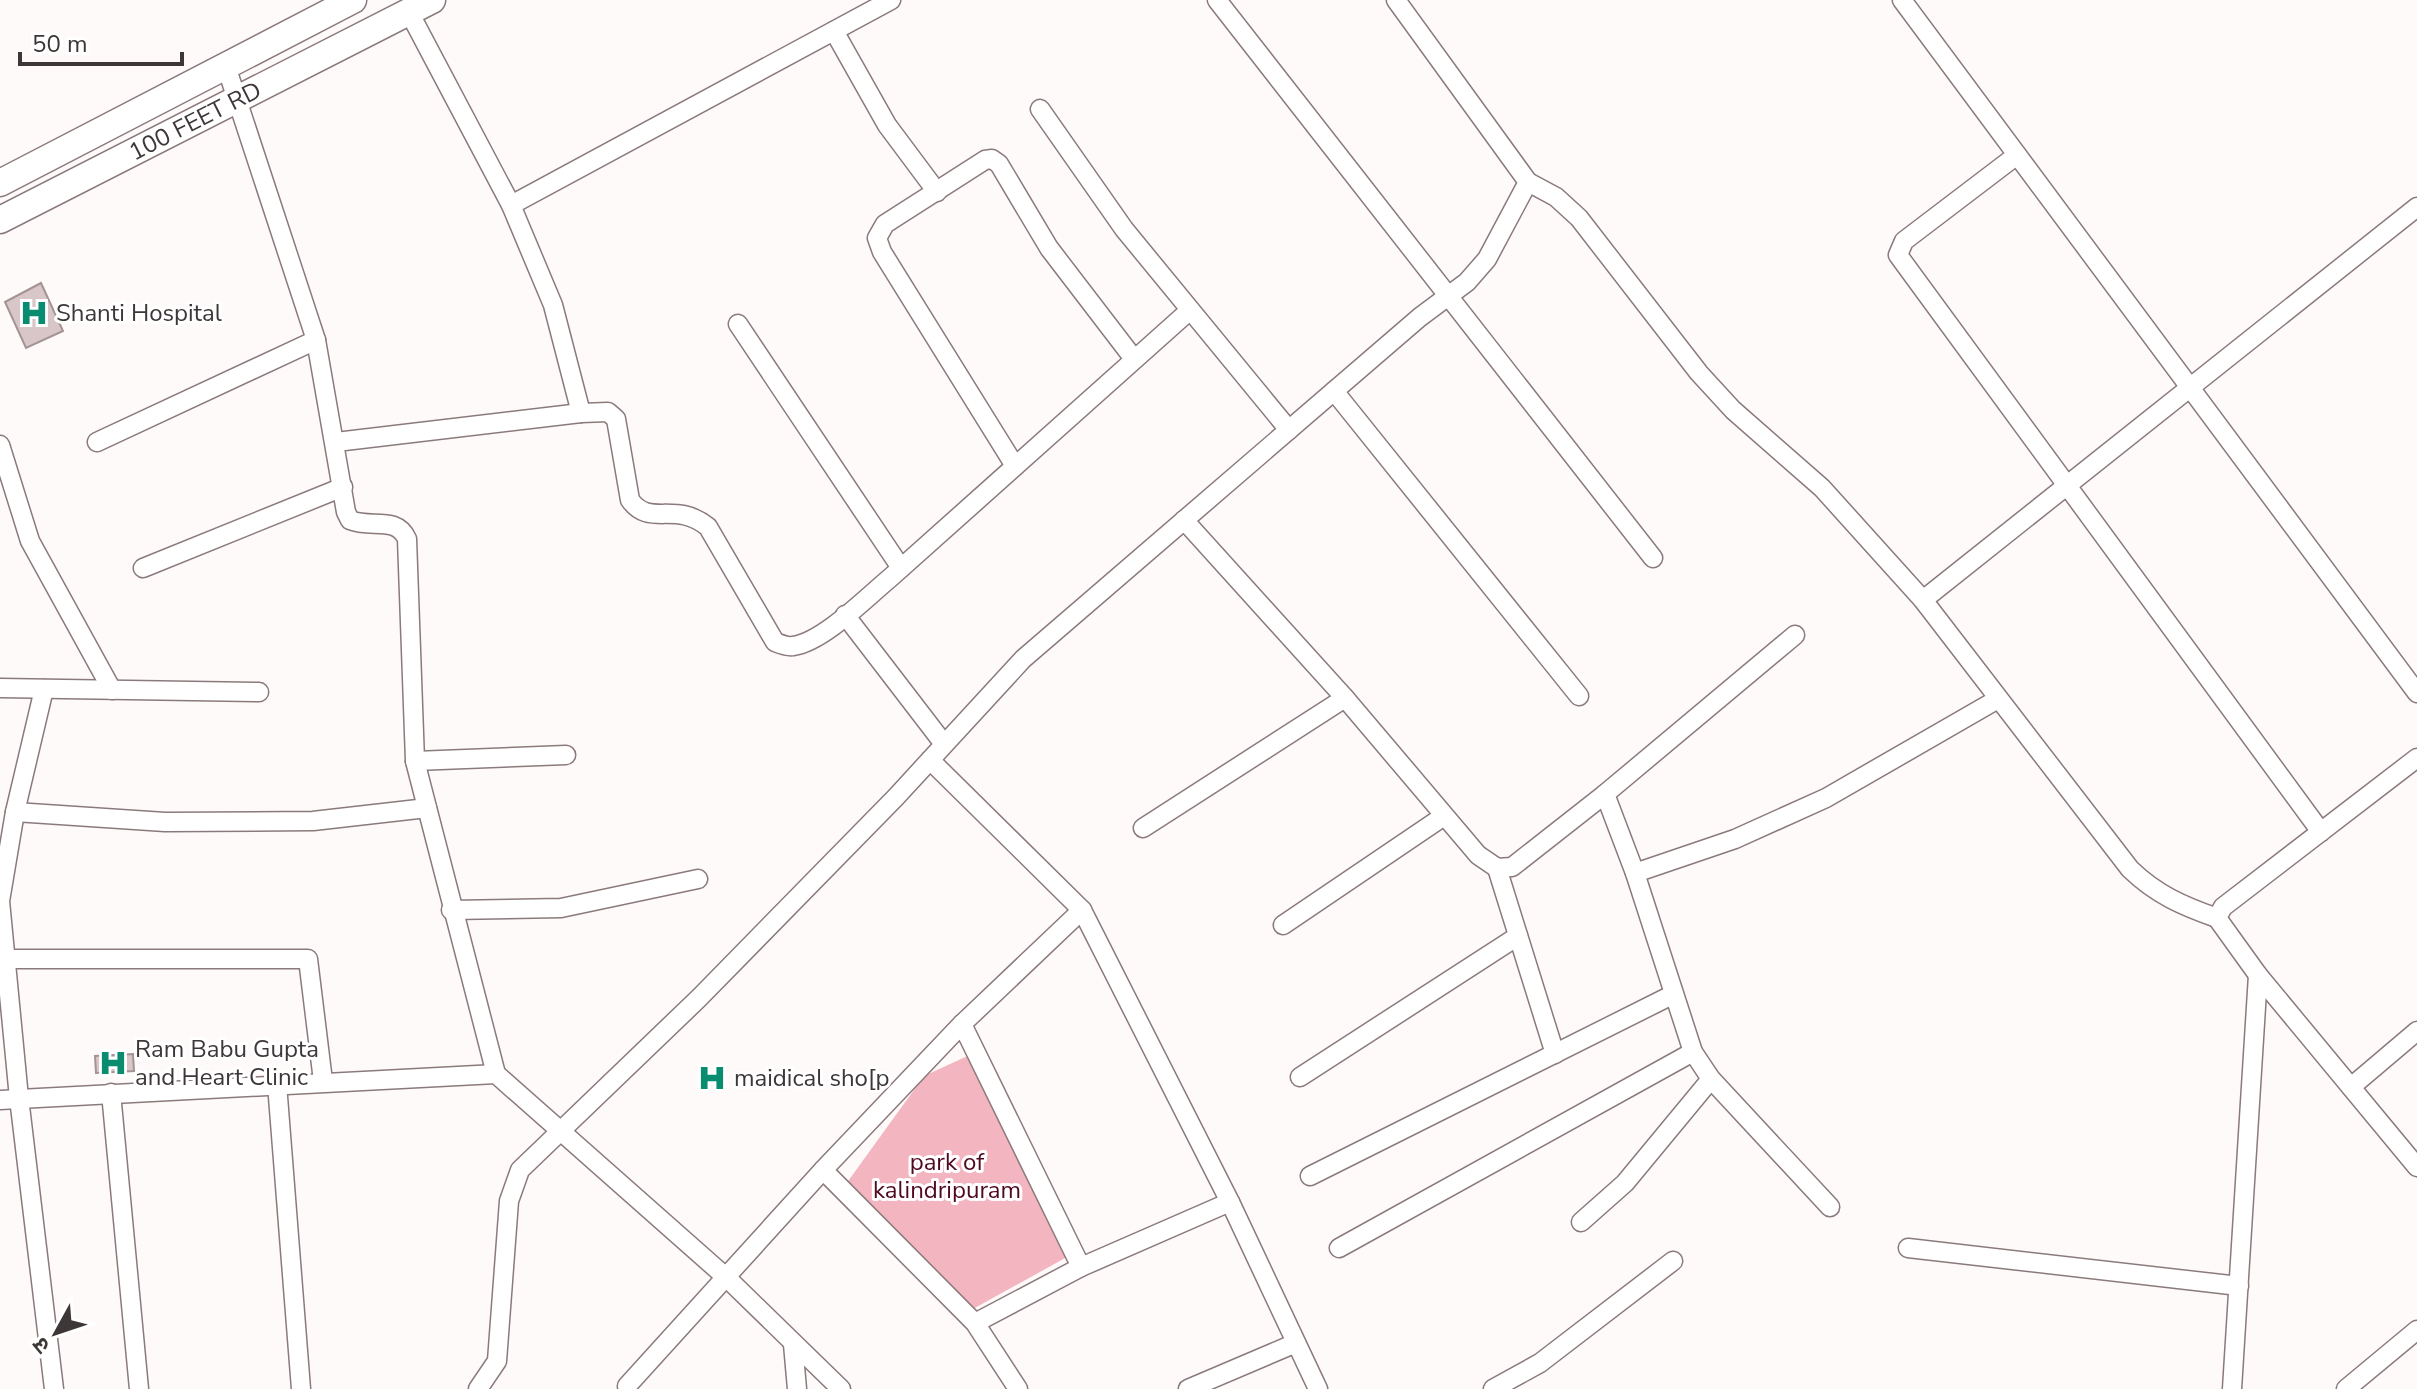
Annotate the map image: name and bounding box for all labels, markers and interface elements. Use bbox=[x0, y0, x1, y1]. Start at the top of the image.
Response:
scale bar bbox=[20, 16, 182, 66]
text: 50 m bbox=[32, 28, 88, 60]
street label: 100 FEET RD bbox=[123, 74, 267, 168]
place label: Shanti Hospital bbox=[56, 297, 222, 329]
hospital icon: Shanti Hospital bbox=[19, 298, 49, 328]
place label: Ram Babu Gupta and Heart Clinic bbox=[135, 1033, 319, 1093]
hospital icon: Ram Babu Gupta and Heart Clinic bbox=[98, 1048, 128, 1078]
place label: maidical sho[p bbox=[734, 1062, 889, 1094]
hospital icon: maidical sho[p bbox=[697, 1063, 727, 1093]
park label: park of kalindripuram bbox=[873, 1146, 1021, 1206]
north arrow bbox=[16, 1293, 96, 1373]
text: उ bbox=[25, 1330, 57, 1360]

